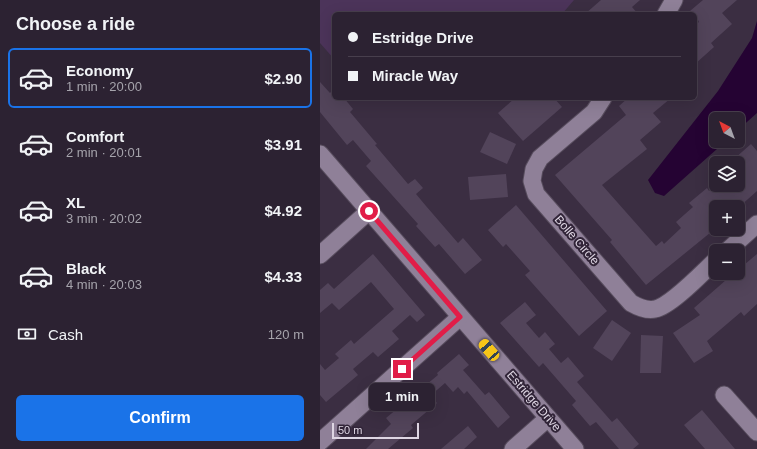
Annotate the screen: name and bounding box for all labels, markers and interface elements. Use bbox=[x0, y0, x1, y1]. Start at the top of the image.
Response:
text: Choose a ride bbox=[16, 14, 135, 34]
text: Estridge Drive bbox=[372, 29, 474, 46]
icon: car bbox=[18, 60, 54, 96]
text: Economy bbox=[66, 62, 134, 79]
text: Miracle Way bbox=[372, 67, 458, 84]
text: $2.90 bbox=[264, 70, 302, 87]
text: 1 min · 20:00 bbox=[66, 79, 142, 94]
north arrow bbox=[709, 112, 745, 148]
map controls bbox=[709, 112, 745, 280]
icon: car bbox=[18, 126, 54, 162]
text: Comfort bbox=[66, 128, 124, 145]
text: $3.91 bbox=[264, 136, 302, 153]
text: 2 min · 20:01 bbox=[66, 145, 142, 160]
button: layers bbox=[709, 156, 745, 192]
icon: car bbox=[18, 192, 54, 228]
text: XL bbox=[66, 194, 85, 211]
button: + bbox=[709, 200, 745, 236]
text: $4.92 bbox=[264, 202, 302, 219]
route start bbox=[360, 202, 378, 220]
text: 3 min · 20:02 bbox=[66, 211, 142, 226]
street label: Bolle Circle bbox=[552, 213, 602, 268]
button: − bbox=[709, 244, 745, 280]
icon: car bbox=[18, 258, 54, 294]
text: Black bbox=[66, 260, 106, 277]
text: $4.33 bbox=[264, 268, 302, 285]
text: 4 min · 20:03 bbox=[66, 277, 142, 292]
icon: cash bbox=[16, 323, 38, 345]
text: Cash bbox=[48, 326, 83, 343]
text: 120 m bbox=[268, 327, 304, 342]
car bbox=[477, 337, 501, 363]
route end bbox=[393, 360, 411, 378]
street label: Estridge Drive bbox=[504, 368, 564, 434]
callout: 1 min bbox=[369, 383, 435, 411]
text: 1 min bbox=[385, 389, 419, 404]
button: Confirm bbox=[16, 395, 304, 441]
scale bar bbox=[332, 421, 419, 440]
text: 50 m bbox=[338, 424, 362, 436]

